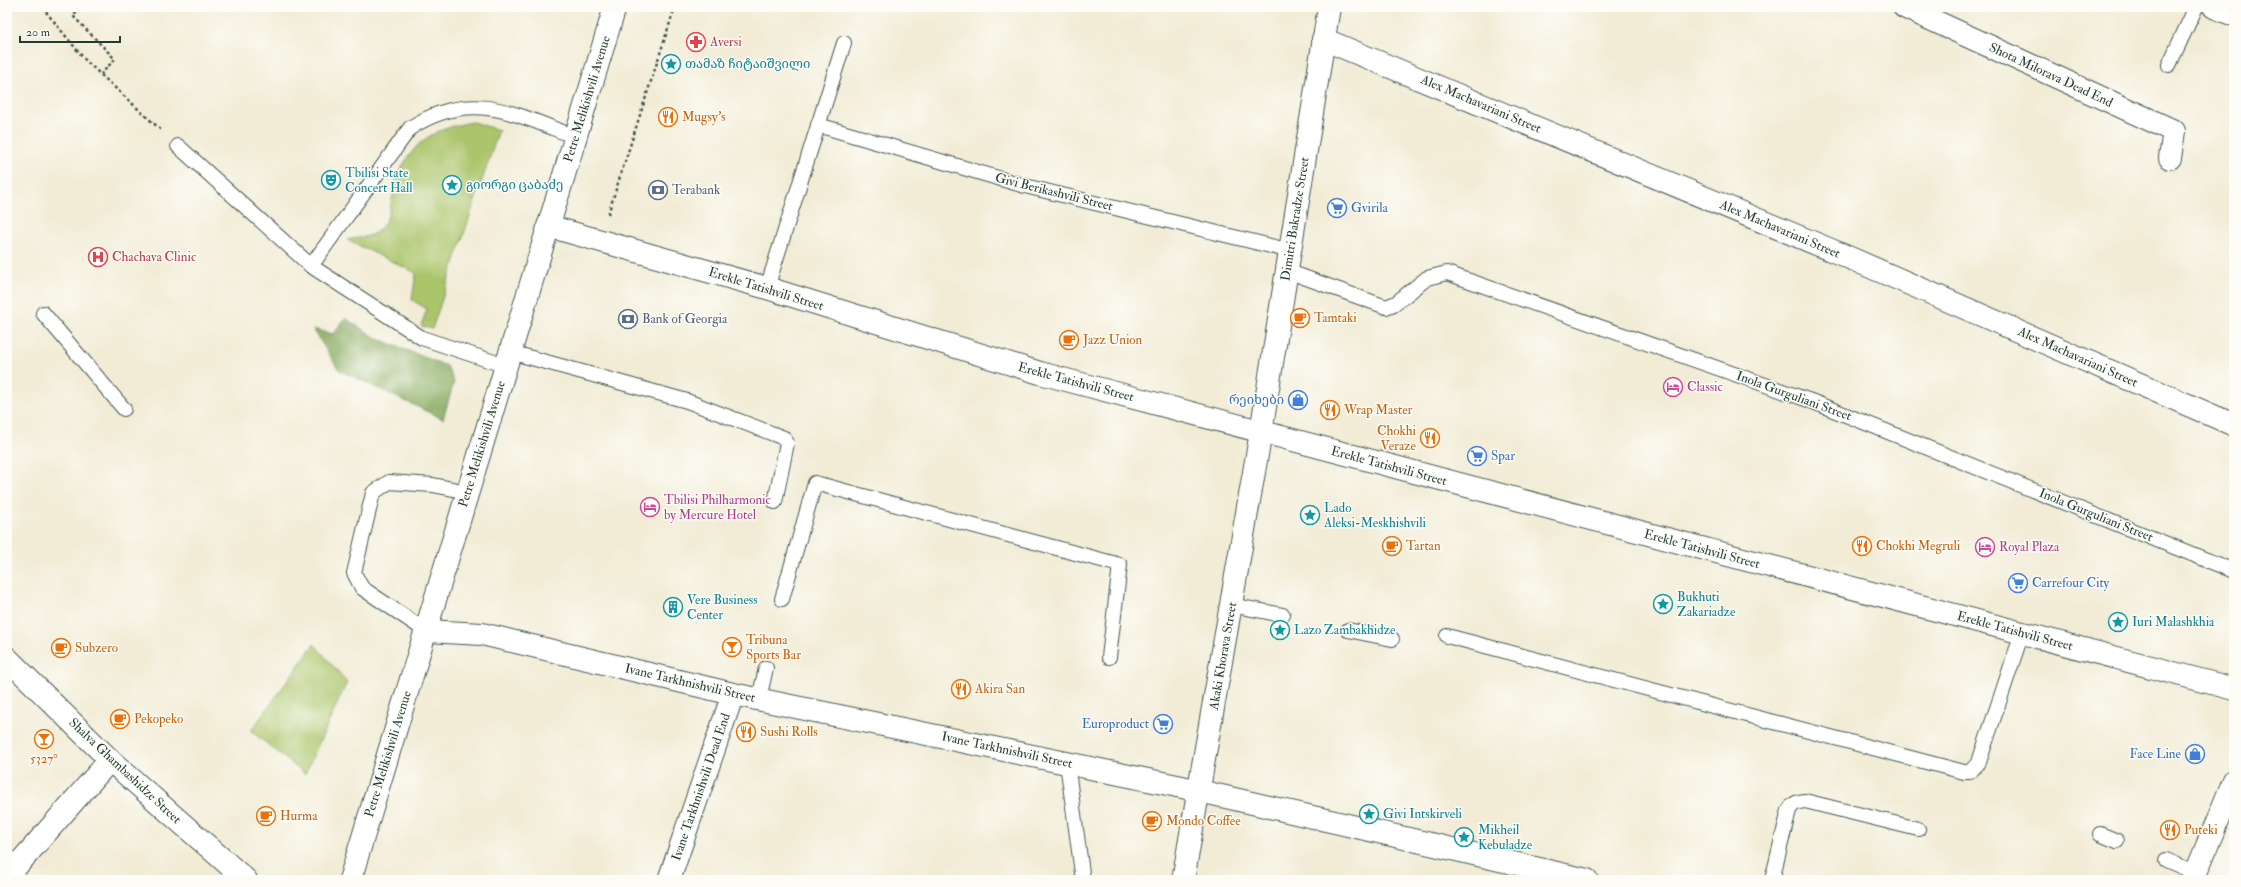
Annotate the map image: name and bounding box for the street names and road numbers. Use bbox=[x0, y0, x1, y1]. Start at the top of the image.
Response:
street label: Petre Melikishvili Avenue bbox=[560, 33, 614, 164]
street label: Shota Milorava Dead End bbox=[1987, 39, 2116, 111]
street label: Alex Machavariani Street bbox=[1417, 71, 1544, 137]
street label: Dimitri Bakradze Street bbox=[1277, 156, 1313, 282]
street label: Givi Berikashvili Street bbox=[993, 170, 1115, 214]
street label: Alex Machavariani Street bbox=[1716, 196, 1843, 262]
street label: Erekle Tatishvili Street bbox=[707, 264, 825, 314]
street label: Alex Machavariani Street bbox=[2015, 323, 2140, 391]
street label: Erekle Tatishvili Street bbox=[1016, 359, 1136, 405]
street label: Inola Gurguliani Street bbox=[1734, 368, 1854, 424]
street label: Petre Melikishvili Avenue bbox=[455, 378, 509, 509]
street label: Erekle Tatishvili Street bbox=[1329, 443, 1449, 489]
street label: Inola Gurguliani Street bbox=[2037, 485, 2155, 545]
street label: Erekle Tatishvili Street bbox=[1642, 526, 1762, 572]
street label: Akaki Khorava Street bbox=[1205, 601, 1240, 712]
street label: Erekle Tatishvili Street bbox=[1955, 608, 2075, 654]
street label: Ivane Tarkhnishvili Street bbox=[623, 660, 757, 706]
street label: Petre Melikishvili Avenue bbox=[361, 688, 415, 819]
street label: Ivane Tarkhnishvili Dead End bbox=[668, 711, 734, 863]
street label: Shalva Ghambashidze Street bbox=[65, 715, 185, 827]
street label: Ivane Tarkhnishvili Street bbox=[940, 728, 1074, 772]

